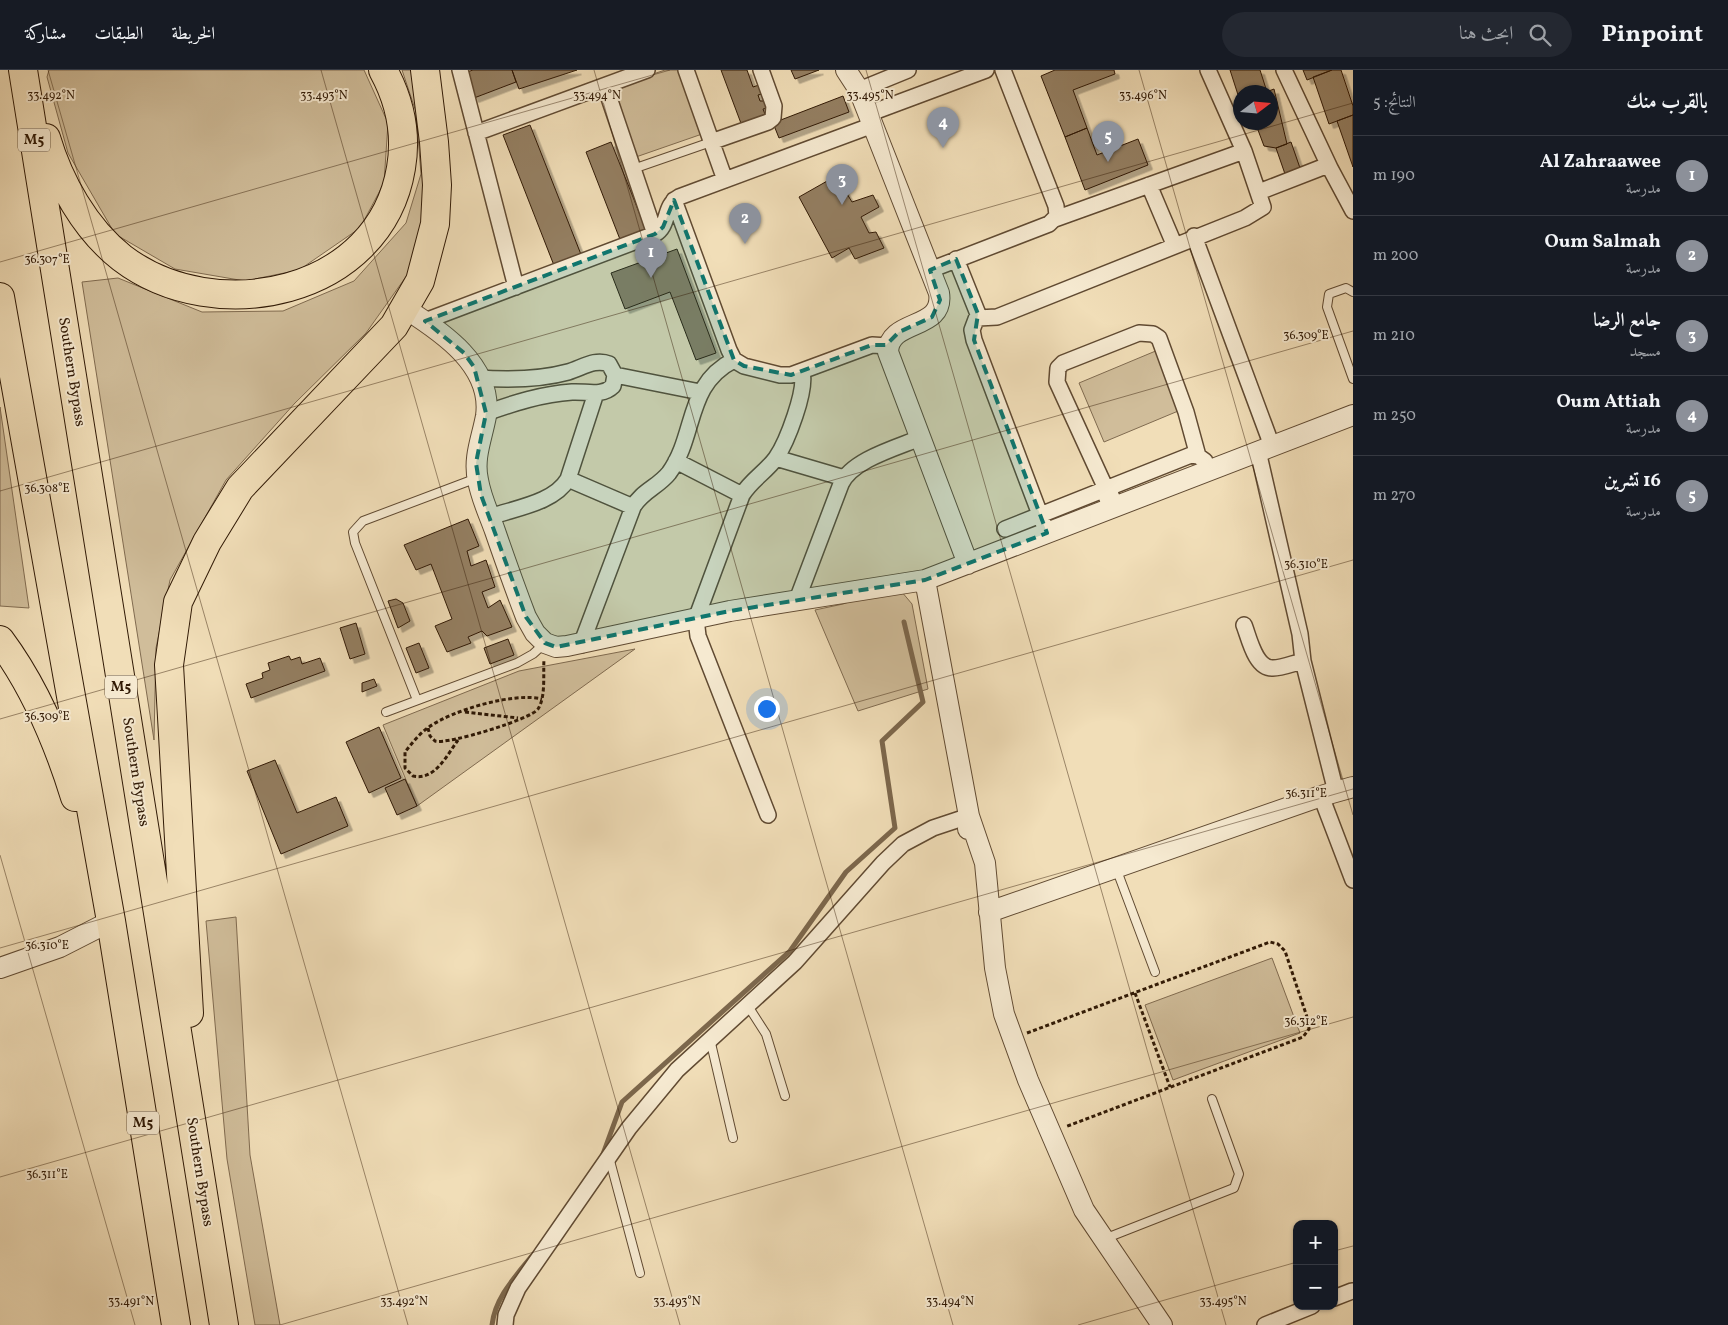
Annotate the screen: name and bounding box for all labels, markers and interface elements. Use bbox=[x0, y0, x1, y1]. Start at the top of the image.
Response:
search box bbox=[1222, 12, 1572, 57]
text: Pinpoint bbox=[1602, 18, 1703, 52]
text: ابحث هنا bbox=[1459, 21, 1514, 47]
icon: search bbox=[1526, 21, 1554, 49]
text: مشاركة bbox=[25, 22, 66, 47]
text: الطبقات bbox=[94, 22, 143, 47]
text: الخريطة bbox=[171, 22, 215, 47]
north arrow bbox=[1233, 85, 1278, 130]
text: 33.492°N bbox=[27, 88, 75, 104]
text: 33.493°N bbox=[300, 88, 348, 104]
text: 33.494°N bbox=[573, 88, 621, 104]
text: 33.495°N bbox=[846, 88, 894, 104]
text: 33.496°N bbox=[1119, 88, 1167, 104]
text: بالقرب منك bbox=[1626, 88, 1708, 117]
text: النتائج: 5 bbox=[1373, 92, 1416, 114]
pin: 4 bbox=[927, 107, 959, 148]
pin: 5 bbox=[1092, 121, 1124, 162]
road number: M5 bbox=[18, 128, 50, 152]
text: Al Zahraawee bbox=[1540, 149, 1661, 175]
pin: 3 bbox=[826, 164, 858, 205]
text: 190 m bbox=[1373, 165, 1415, 187]
text: 1 bbox=[1689, 165, 1695, 187]
text: مدرسة bbox=[1626, 178, 1661, 200]
pin: 2 bbox=[729, 203, 761, 244]
text: Oum Salmah bbox=[1544, 229, 1661, 255]
pin: 1 bbox=[635, 237, 667, 278]
text: 200 m bbox=[1373, 245, 1418, 267]
text: 2 bbox=[1688, 245, 1696, 267]
text: 36.307°E bbox=[24, 252, 70, 268]
text: مدرسة bbox=[1626, 258, 1661, 280]
text: جامع الرضا bbox=[1593, 308, 1661, 334]
street label: Southern Bypass bbox=[52, 316, 90, 428]
text: 210 m bbox=[1373, 325, 1415, 347]
text: 3 bbox=[1688, 325, 1696, 347]
text: 36.309°E bbox=[1283, 328, 1329, 344]
text: مسجد bbox=[1630, 341, 1661, 363]
text: Oum Attiah bbox=[1556, 389, 1661, 415]
text: 250 m bbox=[1373, 405, 1416, 427]
text: 4 bbox=[1687, 405, 1697, 427]
text: مدرسة bbox=[1626, 418, 1661, 440]
text: 16 تشرين bbox=[1604, 468, 1661, 494]
text: 36.308°E bbox=[24, 481, 70, 497]
text: 270 m bbox=[1373, 485, 1415, 507]
text: 5 bbox=[1688, 485, 1696, 507]
text: مدرسة bbox=[1626, 501, 1661, 523]
text: 36.310°E bbox=[1284, 557, 1328, 573]
road number: M5 bbox=[105, 676, 137, 698]
your location bbox=[754, 696, 780, 722]
text: 36.309°E bbox=[24, 709, 70, 725]
street label: Southern Bypass bbox=[116, 716, 154, 828]
text: 36.311°E bbox=[1285, 786, 1327, 802]
text: 36.310°E bbox=[25, 938, 69, 954]
text: 36.312°E bbox=[1284, 1014, 1328, 1030]
road number: M5 bbox=[127, 1112, 159, 1134]
street label: Southern Bypass bbox=[180, 1116, 218, 1228]
text: 36.311°E bbox=[26, 1167, 68, 1183]
map controls bbox=[1293, 1220, 1338, 1310]
button: + bbox=[1293, 1220, 1338, 1265]
button: − bbox=[1293, 1265, 1338, 1310]
text: 33.491°N bbox=[108, 1294, 154, 1310]
text: 33.492°N bbox=[380, 1294, 428, 1310]
text: 33.493°N bbox=[653, 1294, 701, 1310]
text: 33.494°N bbox=[926, 1294, 974, 1310]
text: 33.495°N bbox=[1199, 1294, 1247, 1310]

